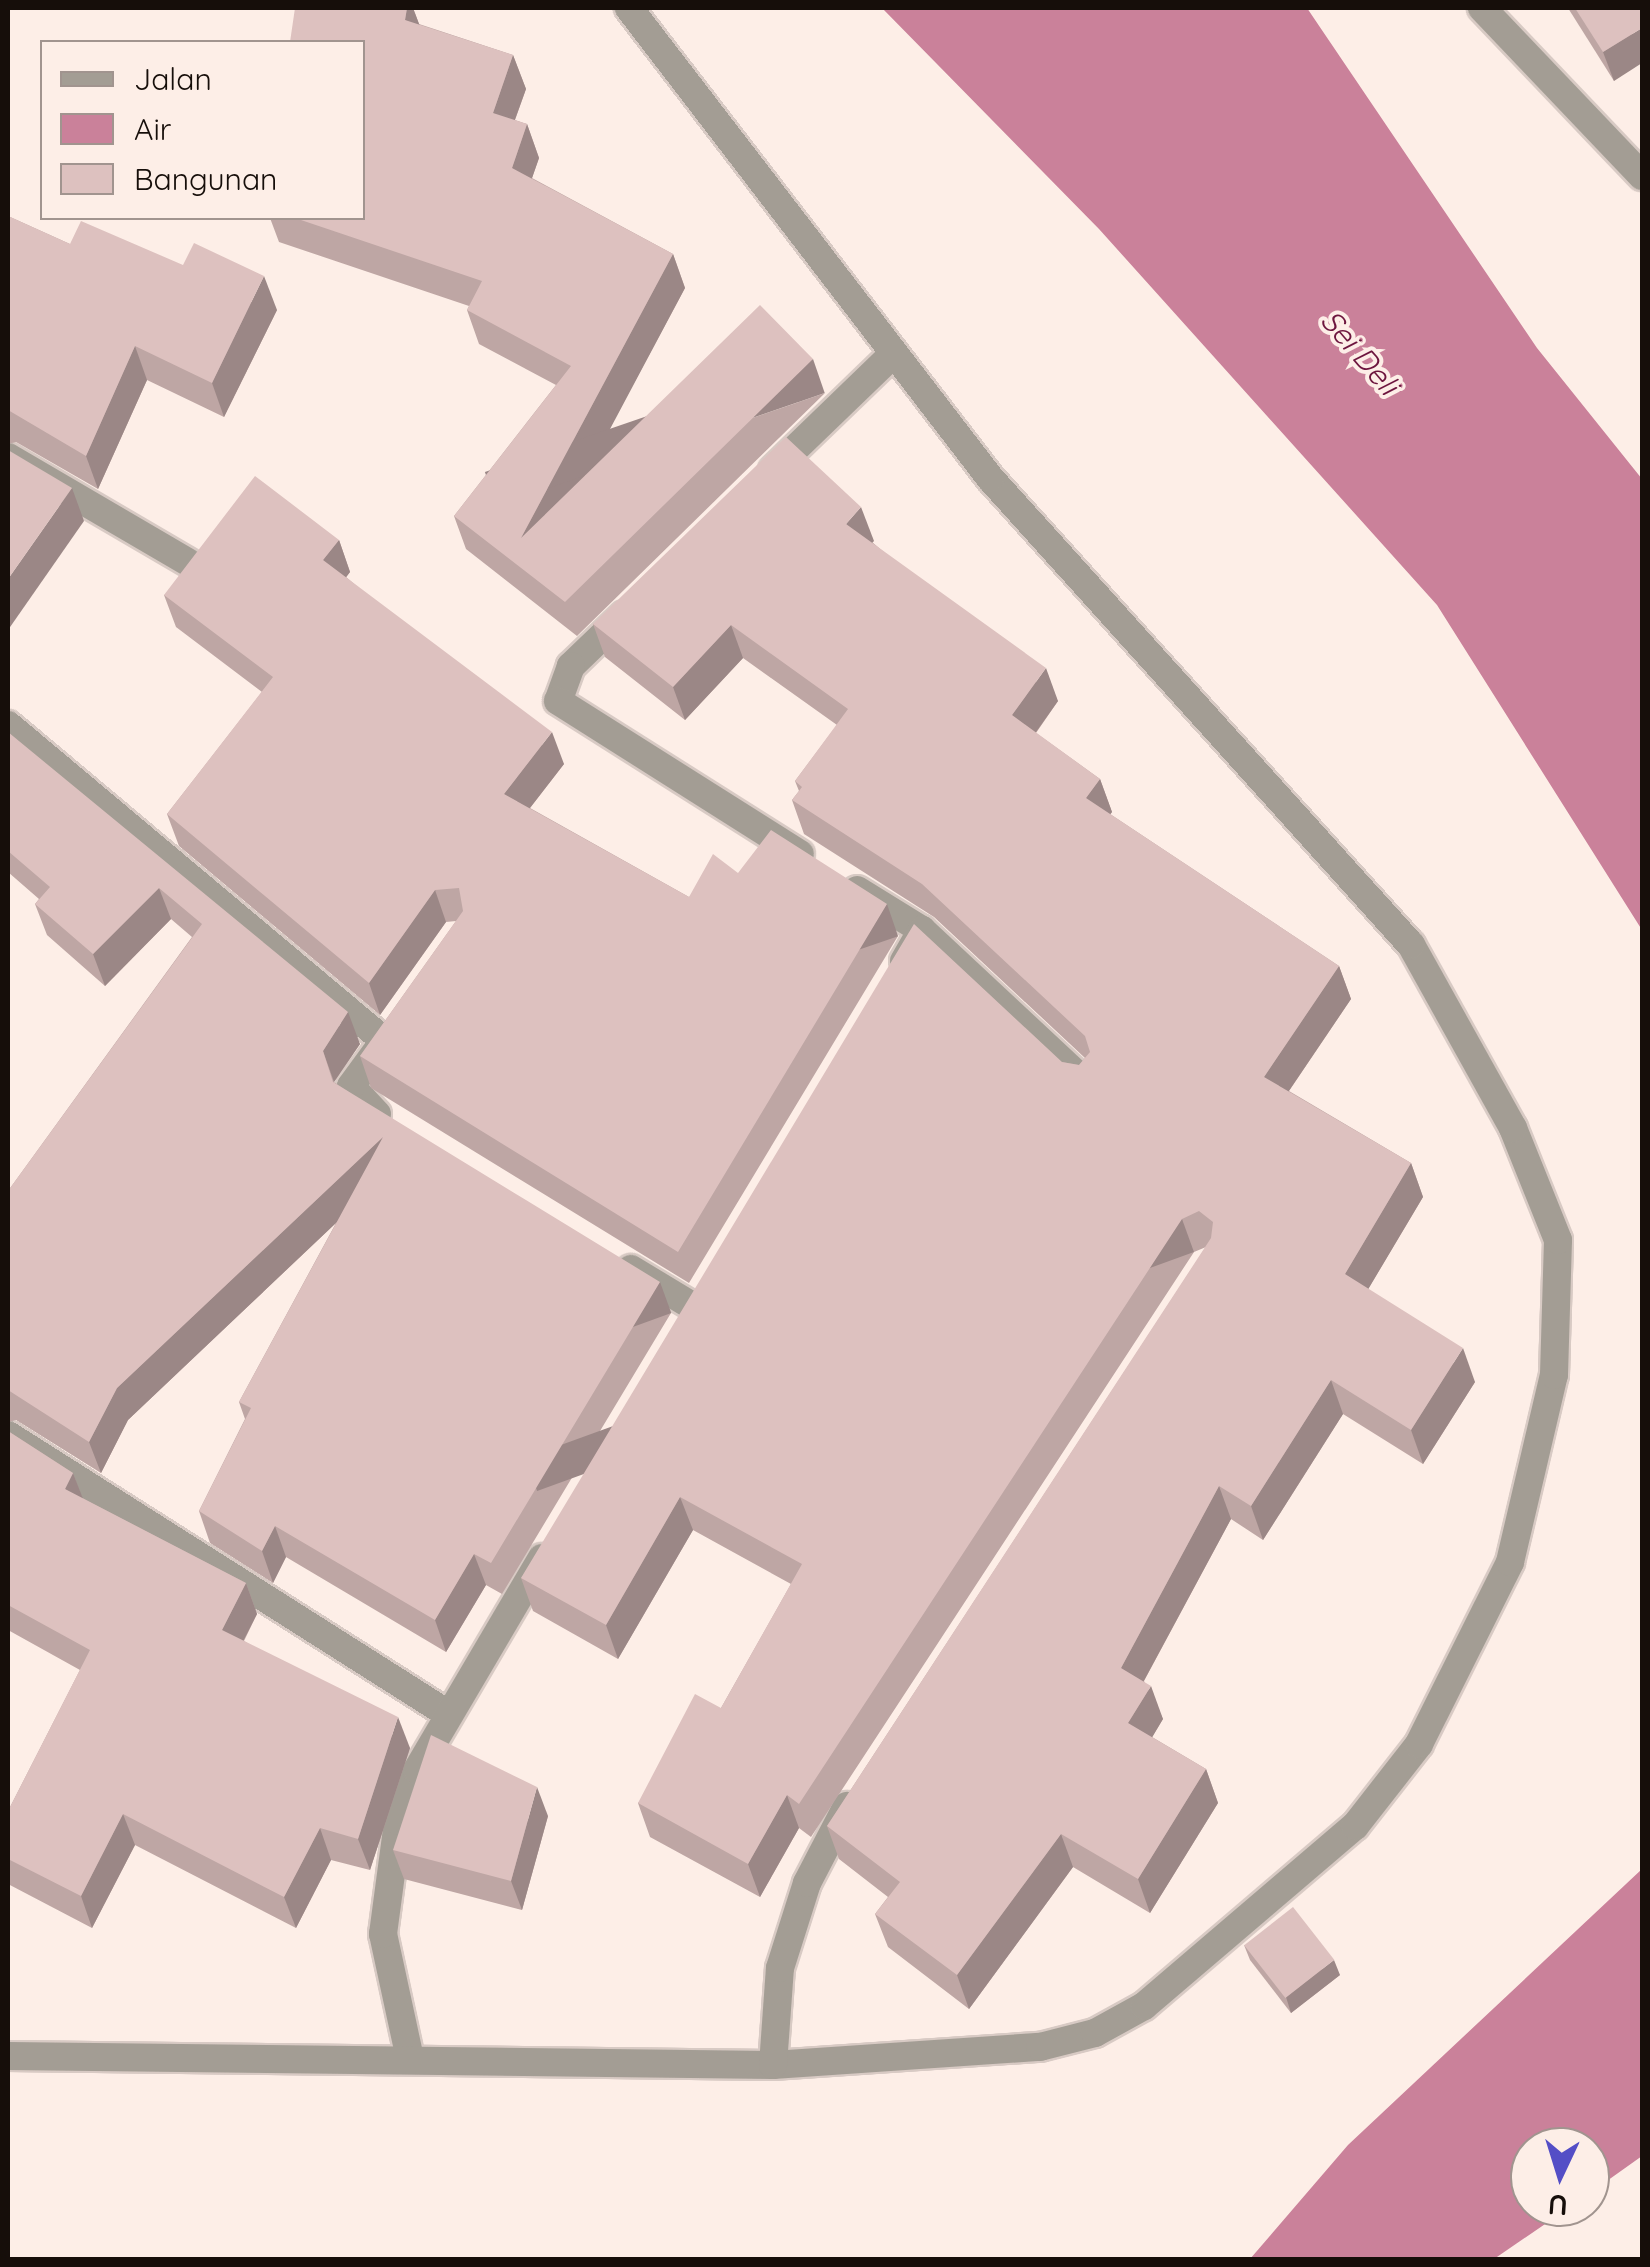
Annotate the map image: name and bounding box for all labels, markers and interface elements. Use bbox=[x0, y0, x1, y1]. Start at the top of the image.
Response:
legend bbox=[40, 40, 365, 220]
text: Jalan bbox=[134, 60, 212, 98]
text: Air bbox=[134, 110, 171, 148]
text: Bangunan bbox=[134, 160, 277, 198]
water label: Sei Deli bbox=[1313, 302, 1407, 402]
north arrow bbox=[1510, 2127, 1610, 2227]
text: U bbox=[1547, 2187, 1569, 2224]

